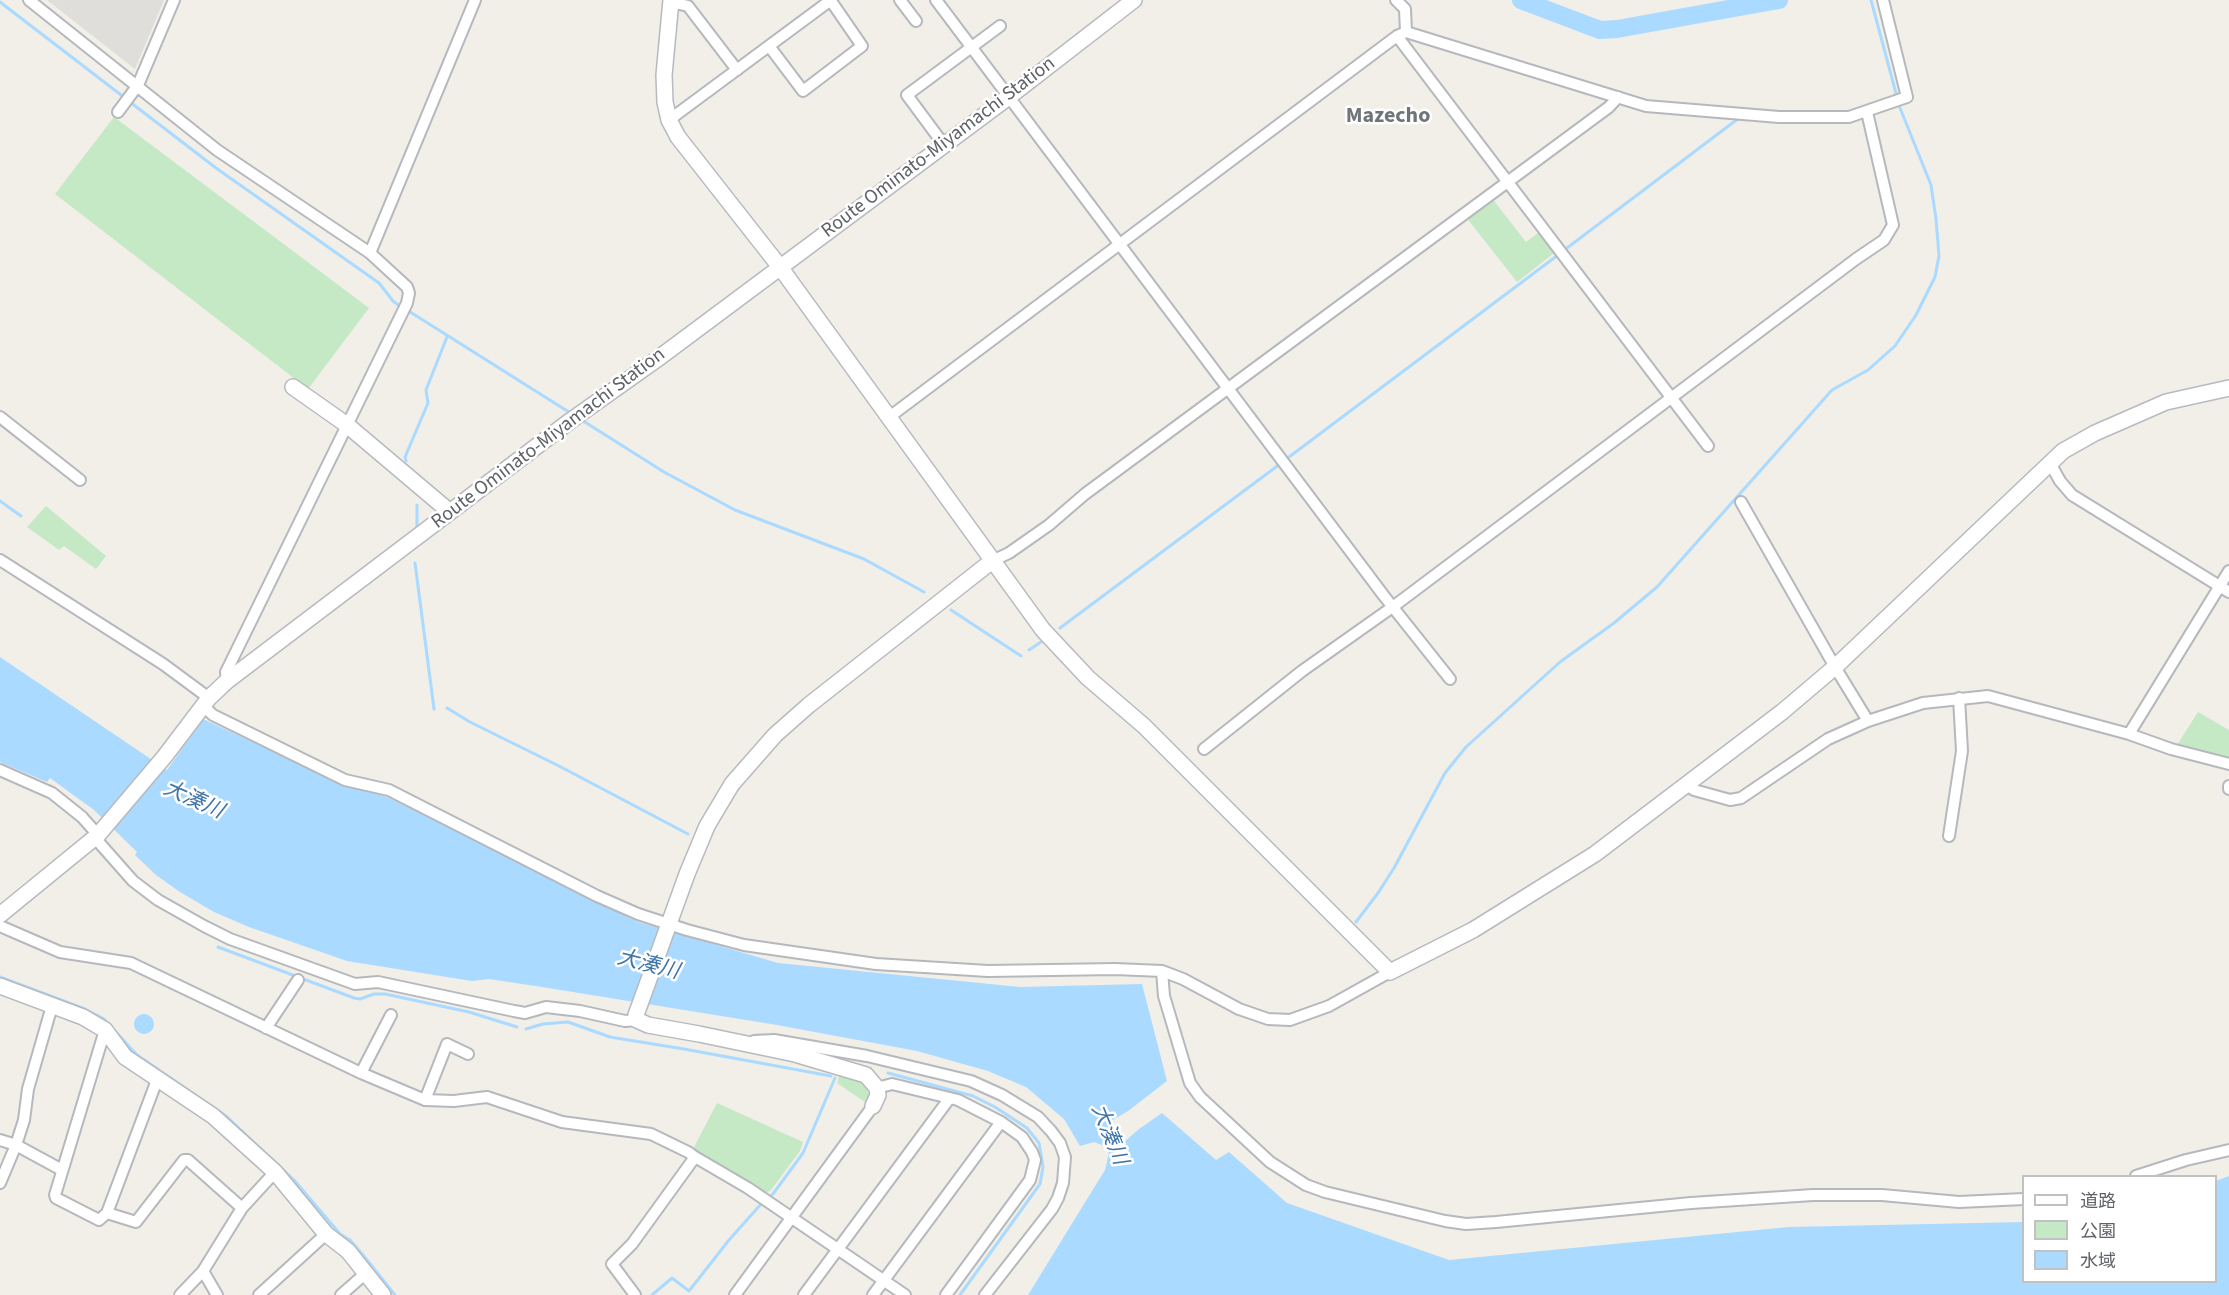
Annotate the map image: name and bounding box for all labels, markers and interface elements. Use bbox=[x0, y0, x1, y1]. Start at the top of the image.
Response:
street label: Route Ominato-Miyamachi Station bbox=[817, 52, 1061, 244]
district label: Mazecho bbox=[1346, 104, 1430, 130]
street label: Route Ominato-Miyamachi Station bbox=[427, 343, 671, 535]
water label: 大湊川 bbox=[159, 777, 227, 825]
water label: 大湊川 bbox=[614, 946, 682, 986]
water label: 大湊川 bbox=[1085, 1101, 1131, 1169]
legend bbox=[2022, 1175, 2217, 1283]
text: 道路 bbox=[2080, 1189, 2116, 1214]
text: 公園 bbox=[2080, 1219, 2116, 1244]
text: 水域 bbox=[2080, 1249, 2116, 1274]

